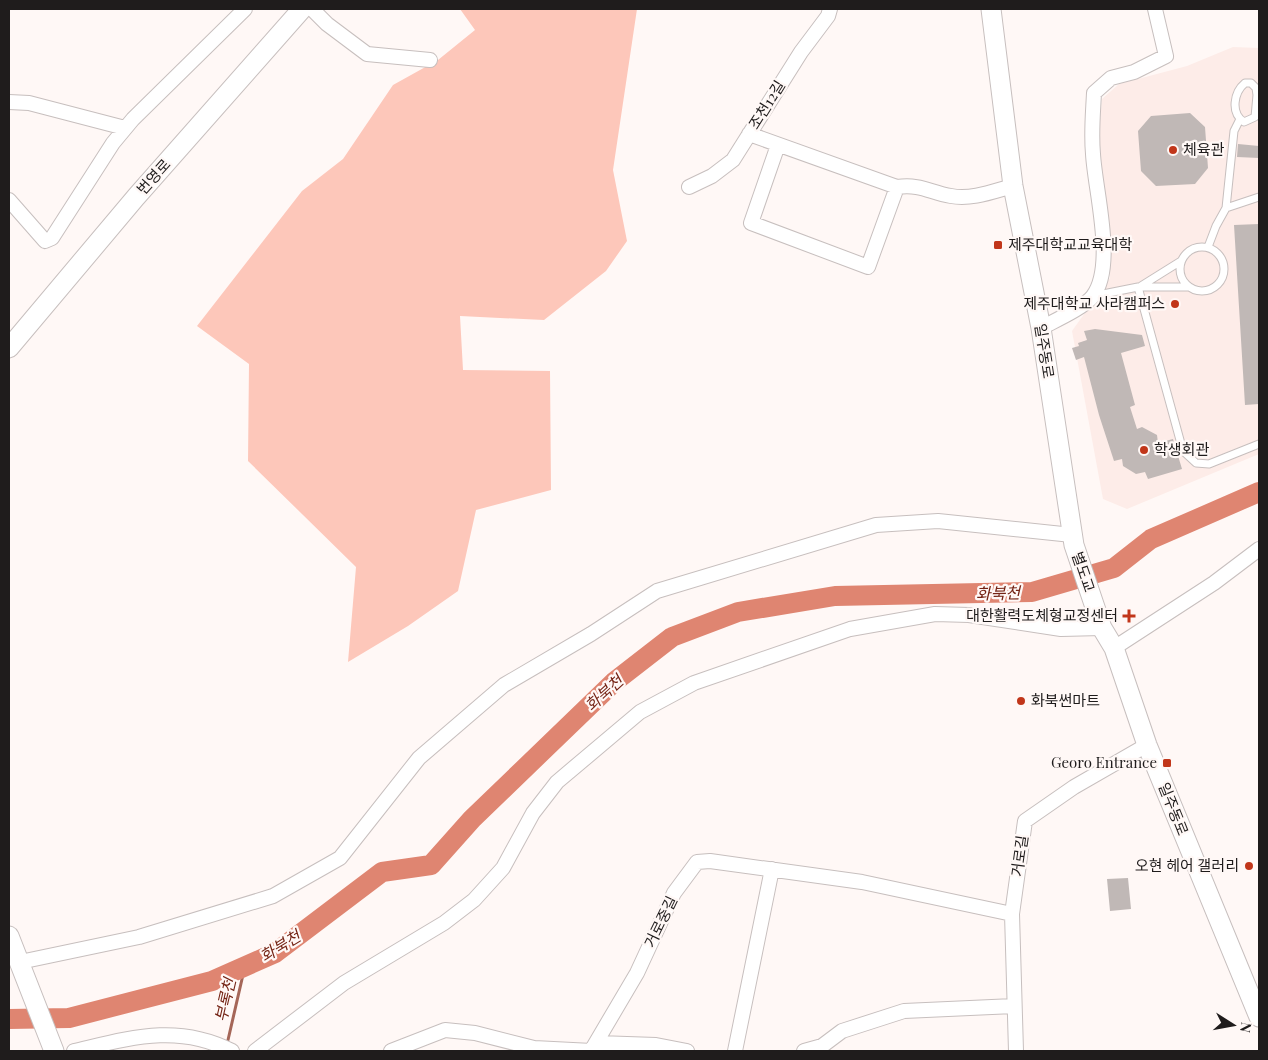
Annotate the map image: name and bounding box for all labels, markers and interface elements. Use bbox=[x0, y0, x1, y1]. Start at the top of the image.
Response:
street label: 조천12길 bbox=[743, 76, 789, 133]
place label: 체육관 bbox=[1183, 139, 1225, 159]
marker: 체육관 bbox=[1167, 144, 1179, 156]
street label: 번영로 bbox=[132, 154, 175, 198]
place label: 제주대학교교육대학 bbox=[1008, 234, 1132, 254]
marker: 제주대학교교육대학 bbox=[992, 239, 1004, 251]
place label: 제주대학교 사라캠퍼스 bbox=[1023, 293, 1165, 313]
marker: 제주대학교 사라캠퍼스 bbox=[1169, 298, 1181, 310]
street label: 일주동로 bbox=[1031, 322, 1059, 380]
place label: 학생회관 bbox=[1154, 439, 1209, 459]
marker: 학생회관 bbox=[1138, 444, 1150, 456]
street label: 별도교 bbox=[1068, 549, 1100, 595]
water label: 화북천 bbox=[976, 582, 1023, 603]
place label: 대한활력도체형교정센터 bbox=[966, 605, 1118, 625]
marker: 대한활력도체형교정센터 bbox=[1122, 609, 1136, 623]
water label: 화북천 bbox=[580, 669, 629, 715]
place label: 화북썬마트 bbox=[1031, 690, 1100, 710]
marker: 화북썬마트 bbox=[1015, 695, 1027, 707]
place label: Georo Entrance bbox=[1051, 752, 1157, 772]
marker: Georo Entrance bbox=[1161, 757, 1173, 769]
street label: 일주동로 bbox=[1154, 779, 1194, 838]
street label: 거로길 bbox=[1006, 834, 1032, 878]
place label: 오현 헤어 갤러리 bbox=[1135, 855, 1239, 875]
marker: 오현 헤어 갤러리 bbox=[1243, 860, 1255, 872]
street label: 거로중길 bbox=[639, 892, 681, 951]
water label: 화북천 bbox=[255, 924, 306, 966]
water label: 부록천 bbox=[209, 974, 240, 1024]
north arrow bbox=[1208, 1000, 1258, 1050]
text: N bbox=[1236, 1021, 1257, 1034]

